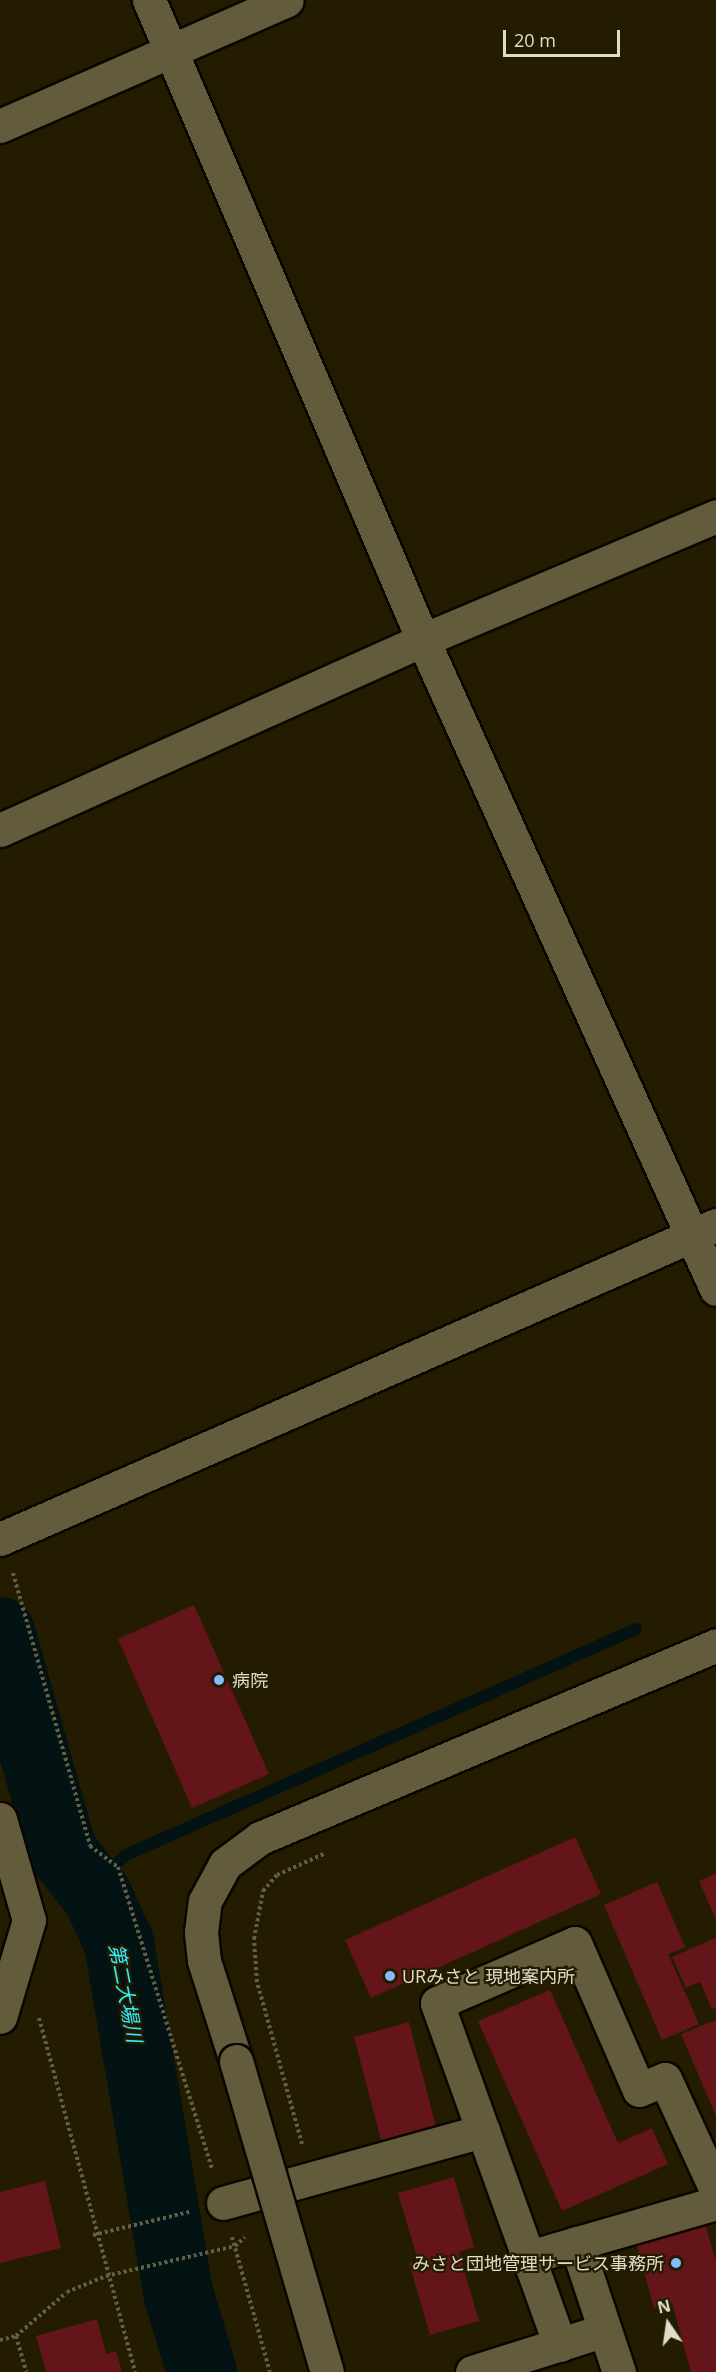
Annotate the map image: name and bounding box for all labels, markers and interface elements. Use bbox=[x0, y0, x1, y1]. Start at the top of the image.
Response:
scale bar bbox=[506, 18, 623, 56]
text: 20 m bbox=[514, 28, 556, 52]
place label: 病院 bbox=[232, 1669, 268, 1691]
marker: 病院 bbox=[210, 1671, 228, 1689]
water label: 第二大場川 bbox=[105, 1942, 147, 2044]
place label: URみさと 現地案内所 bbox=[402, 1965, 575, 1987]
marker: URみさと 現地案内所 bbox=[383, 1969, 397, 1983]
place label: みさと団地管理サービス事務所 bbox=[412, 2252, 664, 2274]
marker: みさと団地管理サービス事務所 bbox=[669, 2256, 683, 2270]
north arrow bbox=[638, 2294, 698, 2354]
text: N bbox=[655, 2294, 673, 2319]

